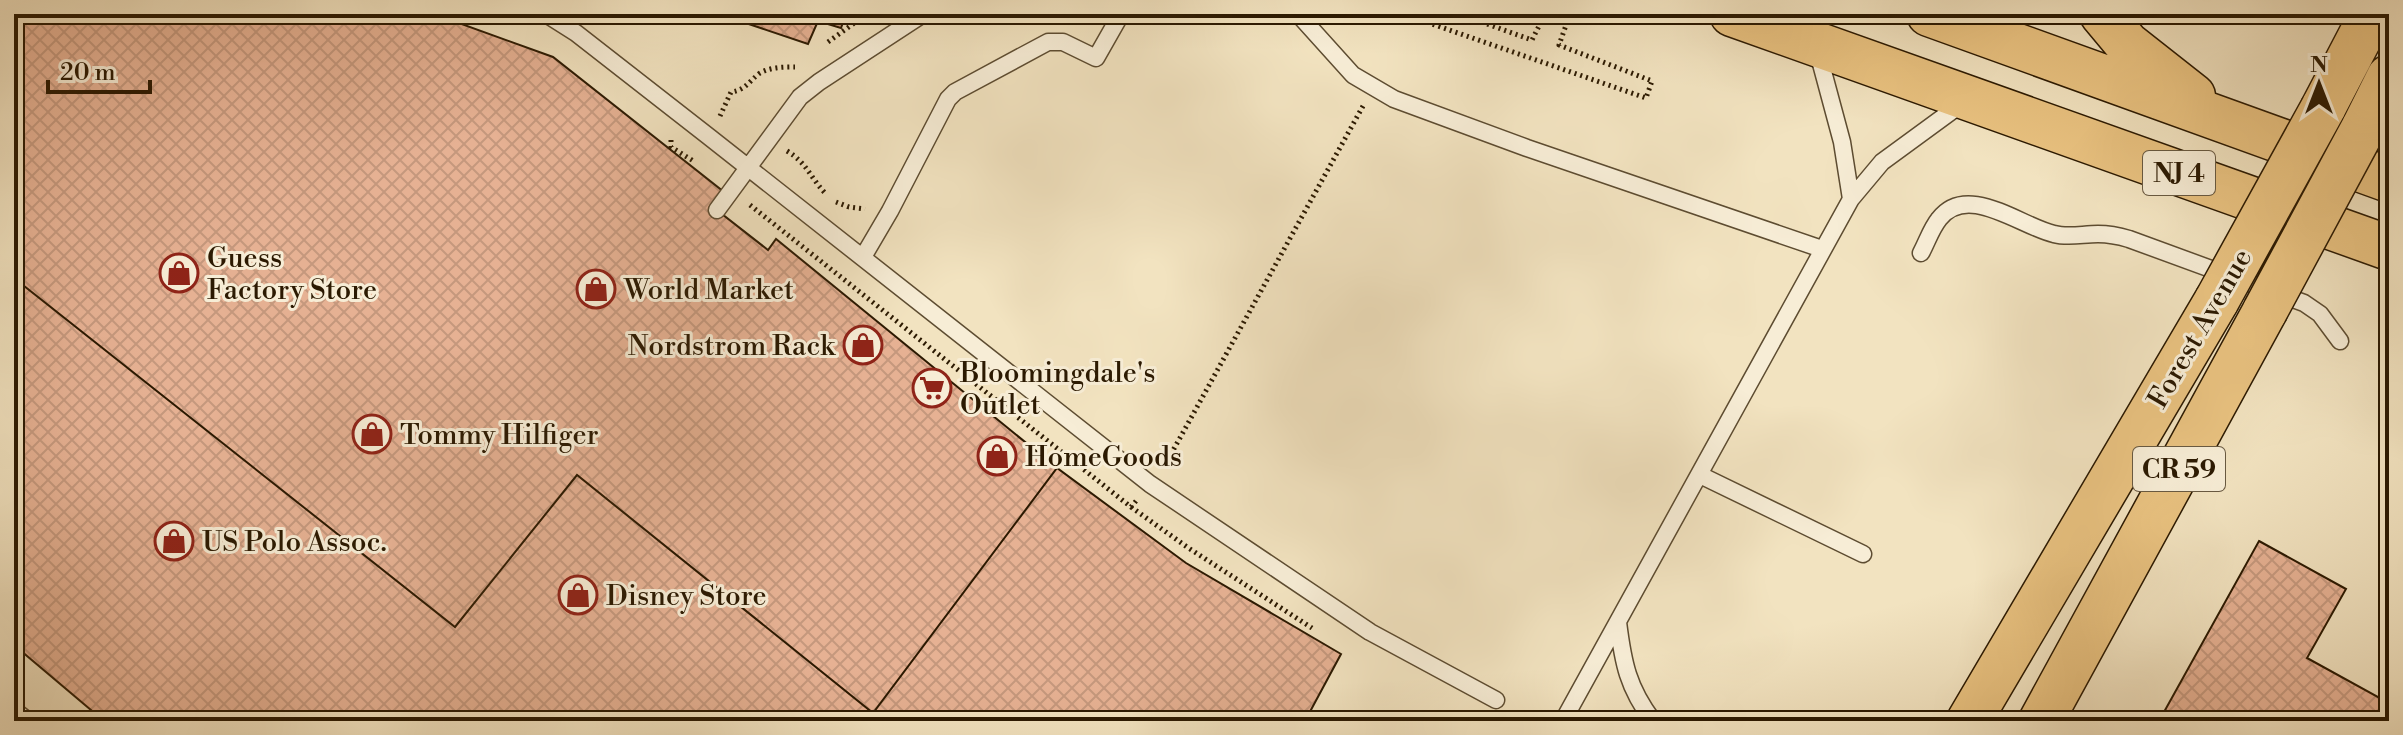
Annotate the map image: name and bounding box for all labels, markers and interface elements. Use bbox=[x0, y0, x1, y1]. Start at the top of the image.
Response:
scale bar bbox=[48, 44, 150, 94]
north arrow bbox=[2279, 44, 2359, 124]
text: N bbox=[2310, 52, 2328, 79]
text: 20 m bbox=[60, 58, 116, 88]
road number: NJ 4 bbox=[2143, 151, 2215, 195]
place label: Guess Factory Store bbox=[207, 241, 377, 308]
street label: Forest Avenue bbox=[2140, 243, 2260, 415]
shop icon: Guess Factory Store bbox=[158, 252, 200, 294]
shop icon: World Market bbox=[575, 268, 617, 310]
place label: World Market bbox=[623, 273, 794, 308]
shop icon: Nordstrom Rack bbox=[842, 324, 884, 366]
place label: Nordstrom Rack bbox=[628, 329, 836, 364]
place label: Bloomingdale's Outlet bbox=[959, 356, 1155, 423]
supermarket icon: Bloomingdale's Outlet bbox=[911, 367, 953, 409]
shop icon: Tommy Hilfiger bbox=[351, 413, 393, 455]
place label: Tommy Hilfiger bbox=[400, 418, 599, 453]
shop icon: HomeGoods bbox=[976, 435, 1018, 477]
place label: HomeGoods bbox=[1025, 440, 1182, 475]
road number: CR 59 bbox=[2133, 447, 2225, 491]
shop icon: US Polo Assoc. bbox=[153, 520, 195, 562]
place label: US Polo Assoc. bbox=[202, 525, 387, 560]
shop icon: Disney Store bbox=[557, 574, 599, 616]
place label: Disney Store bbox=[606, 579, 767, 614]

